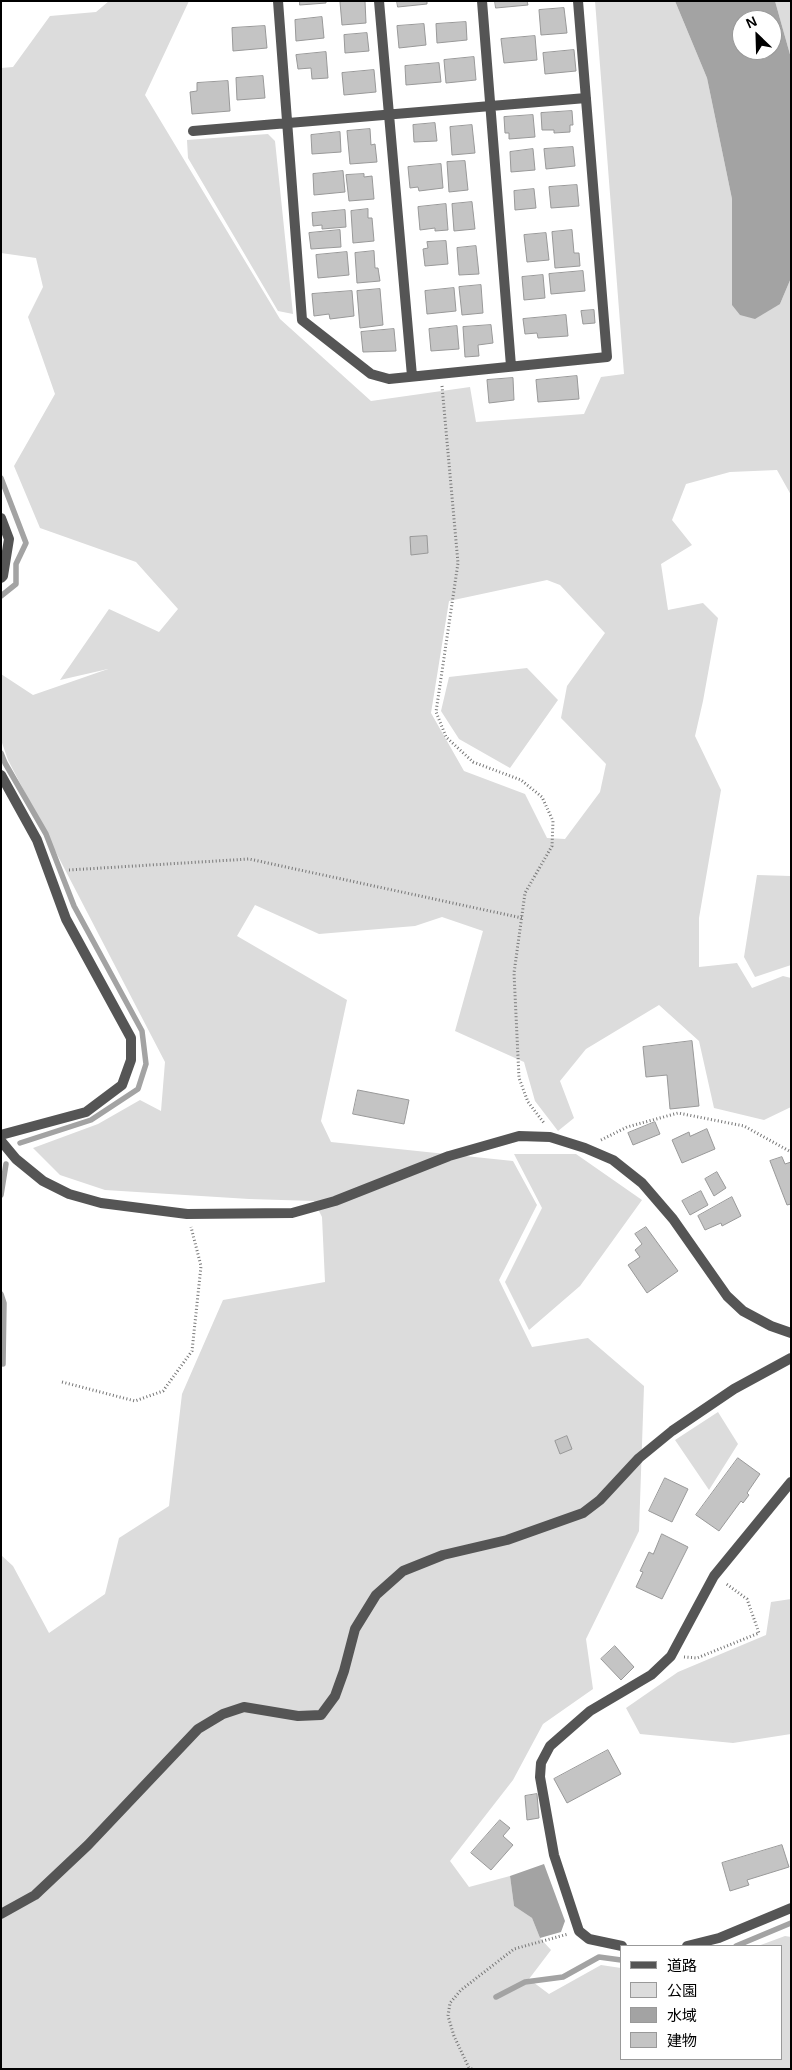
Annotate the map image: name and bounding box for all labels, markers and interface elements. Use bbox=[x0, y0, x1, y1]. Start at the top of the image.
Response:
north arrow bbox=[732, 10, 782, 60]
text: N bbox=[743, 13, 759, 32]
legend bbox=[620, 1945, 782, 2060]
text: 道路 bbox=[667, 1957, 697, 1974]
text: 公園 bbox=[667, 1982, 697, 1999]
text: 水域 bbox=[667, 2007, 697, 2024]
text: 建物 bbox=[667, 2032, 697, 2049]

